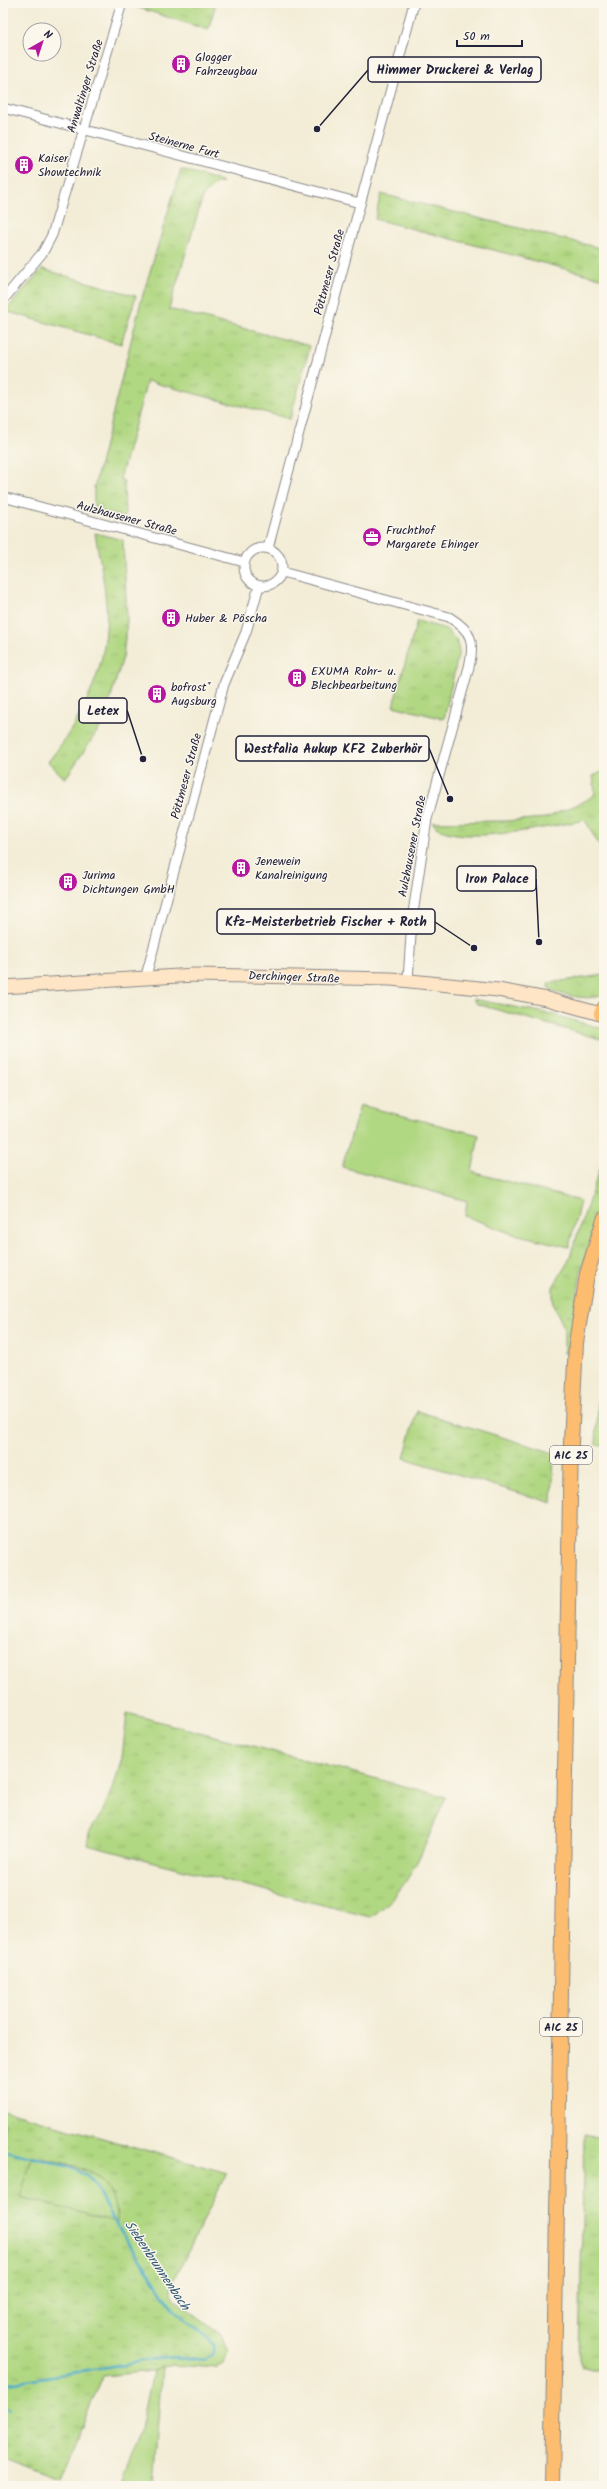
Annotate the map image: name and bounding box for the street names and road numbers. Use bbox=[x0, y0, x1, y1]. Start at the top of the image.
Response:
street label: Anwaltinger Straße bbox=[62, 36, 109, 135]
street label: Steinerne Furt bbox=[146, 127, 222, 164]
street label: Pöttmeser Straße bbox=[309, 226, 350, 317]
street label: Aulzhausener Straße bbox=[75, 496, 180, 541]
street label: Pöttmeser Straße bbox=[166, 730, 207, 821]
street label: Aulzhausener Straße bbox=[393, 793, 432, 899]
street label: Derchinger Straße bbox=[248, 966, 340, 989]
road number: AIC 25 bbox=[550, 1446, 592, 1464]
road number: AIC 25 bbox=[540, 2018, 582, 2036]

